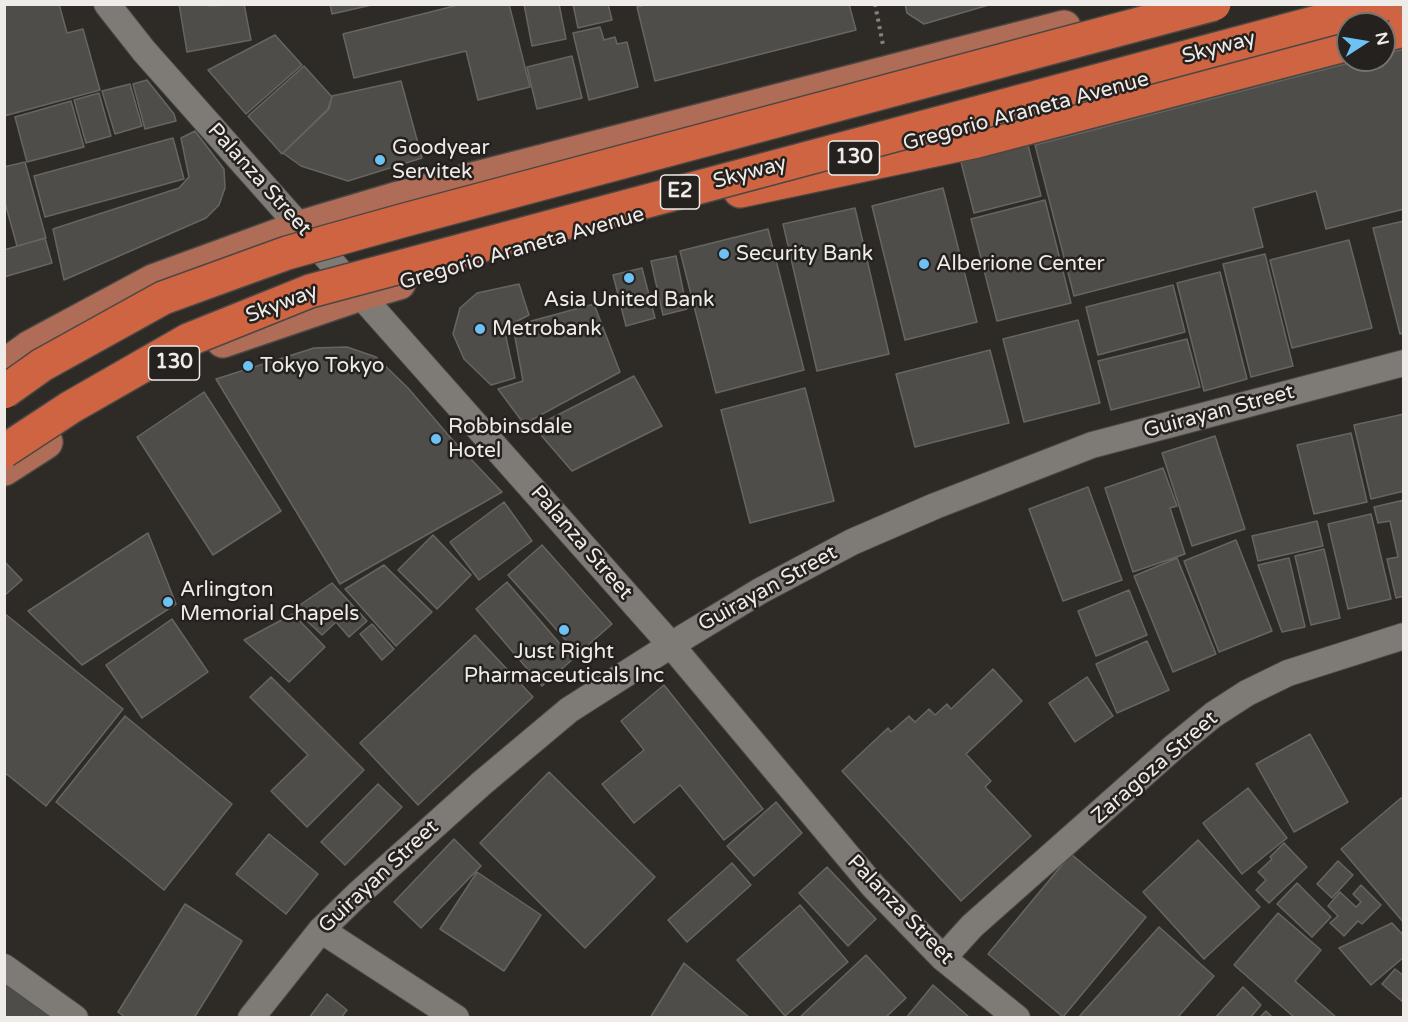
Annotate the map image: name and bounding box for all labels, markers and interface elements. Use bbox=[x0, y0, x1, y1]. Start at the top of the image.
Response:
north arrow bbox=[1336, 12, 1396, 72]
street label: Skyway bbox=[1180, 26, 1258, 70]
text: N bbox=[1371, 30, 1393, 47]
street label: Gregorio Araneta Avenue bbox=[900, 67, 1152, 157]
street label: Palanza Street bbox=[202, 118, 316, 242]
place label: Goodyear Servitek bbox=[392, 135, 490, 185]
road number: 130 bbox=[828, 141, 880, 175]
street label: Skyway bbox=[711, 151, 789, 195]
marker: Goodyear Servitek bbox=[373, 153, 387, 167]
road number: E2 bbox=[660, 175, 700, 209]
street label: Gregorio Araneta Avenue bbox=[397, 202, 647, 296]
place label: Security Bank bbox=[736, 241, 873, 267]
marker: Security Bank bbox=[717, 247, 731, 261]
place label: Alberione Center bbox=[936, 251, 1105, 277]
marker: Alberione Center bbox=[917, 257, 931, 271]
marker: Asia United Bank bbox=[622, 271, 636, 285]
street label: Skyway bbox=[243, 279, 321, 329]
place label: Asia United Bank bbox=[544, 287, 714, 313]
place label: Metrobank bbox=[492, 316, 602, 342]
marker: Metrobank bbox=[473, 322, 487, 336]
road number: 130 bbox=[148, 346, 200, 380]
place label: Tokyo Tokyo bbox=[260, 353, 385, 379]
marker: Tokyo Tokyo bbox=[241, 359, 255, 373]
street label: Guirayan Street bbox=[1141, 380, 1297, 444]
place label: Robbinsdale Hotel bbox=[448, 414, 572, 464]
marker: Robbinsdale Hotel bbox=[429, 432, 443, 446]
street label: Palanza Street bbox=[525, 481, 637, 605]
street label: Guirayan Street bbox=[694, 540, 842, 638]
place label: Arlington Memorial Chapels bbox=[180, 577, 359, 627]
marker: Arlington Memorial Chapels bbox=[161, 595, 175, 609]
marker: Just Right Pharmaceuticals Inc bbox=[557, 623, 571, 637]
place label: Just Right Pharmaceuticals Inc bbox=[464, 639, 664, 689]
street label: Zaragoza Street bbox=[1087, 706, 1223, 830]
street label: Guirayan Street bbox=[314, 815, 444, 939]
street label: Palanza Street bbox=[841, 850, 959, 970]

